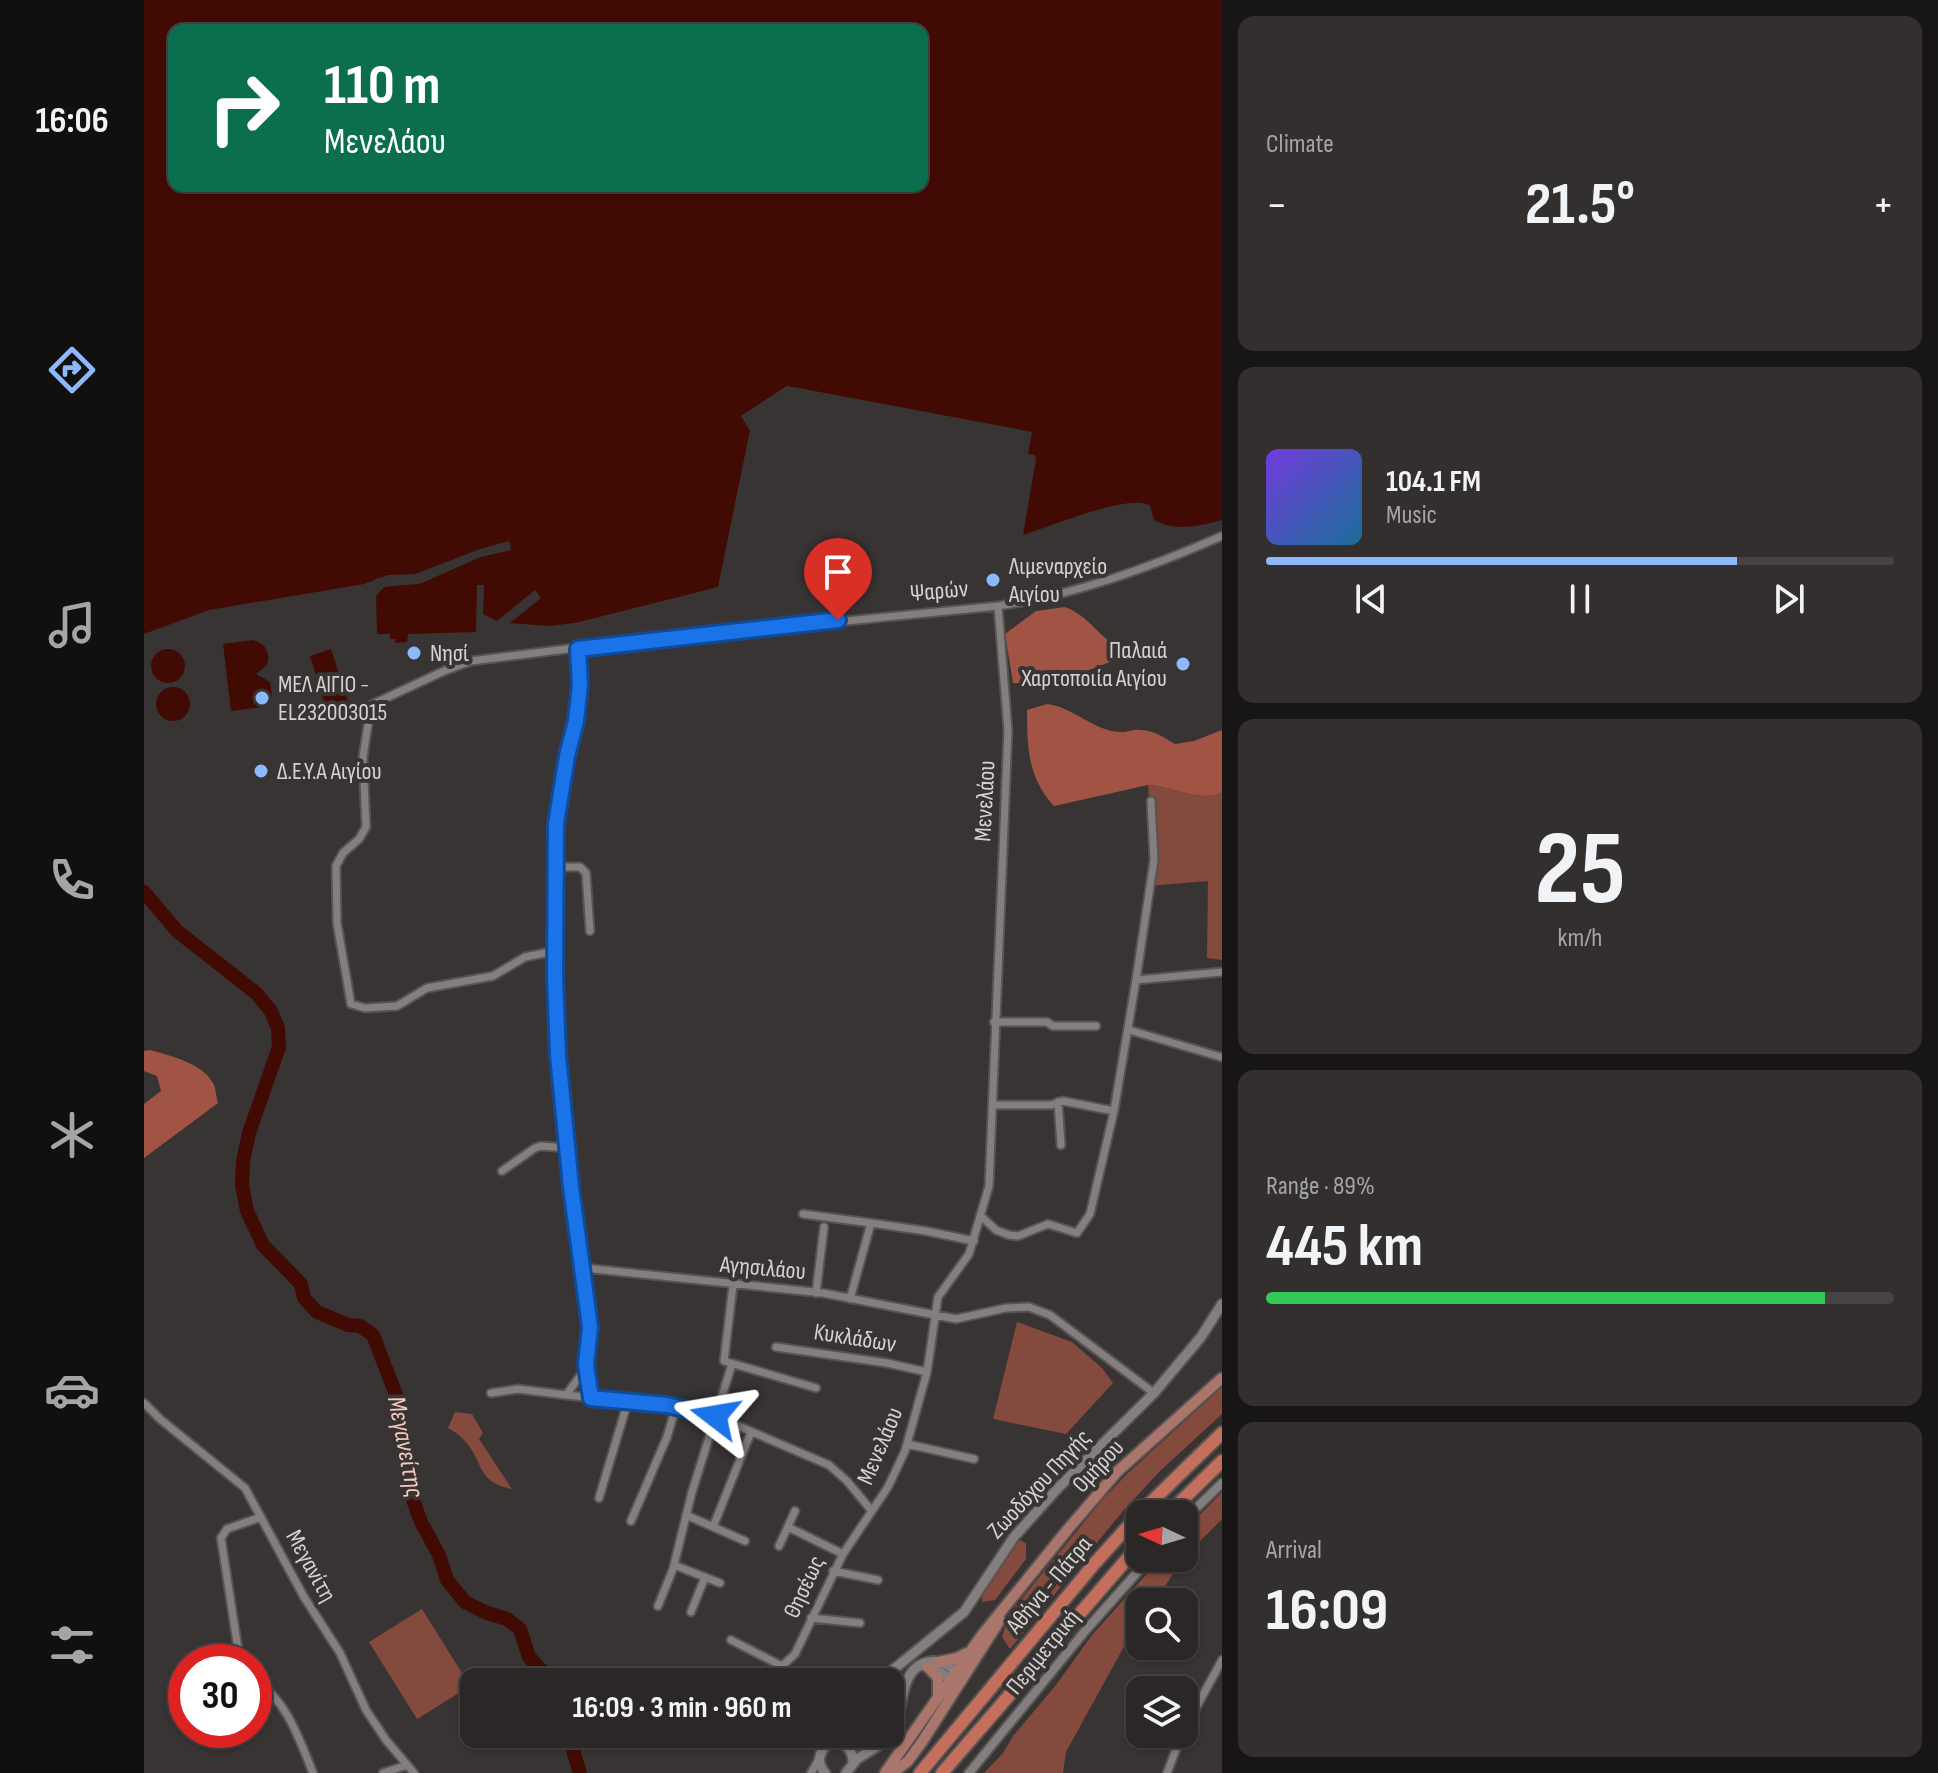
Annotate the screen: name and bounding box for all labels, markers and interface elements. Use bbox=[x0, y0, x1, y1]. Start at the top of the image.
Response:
text: 110 m bbox=[324, 53, 440, 120]
icon: right bbox=[192, 56, 296, 160]
text: 16:06 bbox=[35, 100, 109, 143]
text: Μενελάου bbox=[324, 121, 446, 164]
text: Climate bbox=[1266, 129, 1334, 160]
text: 21.5° bbox=[1525, 169, 1635, 241]
text: − bbox=[1266, 179, 1288, 232]
text: + bbox=[1872, 179, 1894, 232]
icon: directions bbox=[44, 342, 100, 398]
text: 104.1 FM bbox=[1386, 464, 1481, 500]
text: Music bbox=[1386, 500, 1437, 531]
pin bbox=[804, 538, 872, 620]
icon: arrive bbox=[816, 550, 860, 594]
place label: Λιμεναρχείο Αιγίου bbox=[1008, 552, 1107, 609]
marker: Λιμεναρχείο Αιγίου bbox=[984, 571, 1002, 589]
street label: Ψαρών bbox=[909, 574, 969, 608]
icon: previous bbox=[1349, 577, 1393, 621]
icon: pause bbox=[1558, 577, 1602, 621]
icon: next bbox=[1767, 577, 1811, 621]
icon: music bbox=[44, 597, 100, 653]
place label: Παλαιά Χαρτοποιία Αιγίου bbox=[1021, 636, 1167, 693]
place label: Νησί bbox=[430, 639, 469, 668]
marker: Νησί bbox=[405, 644, 423, 662]
marker: Παλαιά Χαρτοποιία Αιγίου bbox=[1174, 655, 1192, 673]
place label: ΜΕΛ ΑΙΓΙΟ - EL232003015 bbox=[278, 670, 387, 727]
marker: ΜΕΛ ΑΙΓΙΟ - EL232003015 bbox=[253, 689, 271, 707]
place label: Δ.Ε.Υ.Α Αιγίου bbox=[277, 757, 382, 786]
street label: Μενελάου bbox=[968, 760, 1002, 842]
marker: Δ.Ε.Υ.Α Αιγίου bbox=[252, 762, 270, 780]
text: 25 bbox=[1534, 808, 1626, 933]
icon: phone bbox=[44, 852, 100, 908]
text: km/h bbox=[1558, 923, 1602, 954]
icon: climate bbox=[44, 1107, 100, 1163]
text: Range · 89% bbox=[1266, 1171, 1375, 1202]
text: 445 km bbox=[1266, 1211, 1423, 1283]
street label: Αγησιλάου bbox=[718, 1250, 807, 1286]
street label: Κυκλάδων bbox=[812, 1317, 898, 1359]
icon: car bbox=[44, 1362, 100, 1418]
position arrow bbox=[673, 1374, 757, 1458]
water label: Μεγανείτης bbox=[380, 1394, 430, 1501]
street label: Μενελάου bbox=[851, 1403, 909, 1489]
street label: Ζωοδόχου Πηγής bbox=[981, 1423, 1097, 1545]
street label: Ομήρου bbox=[1066, 1433, 1130, 1499]
north arrow bbox=[1126, 1500, 1198, 1572]
map controls bbox=[1126, 1500, 1198, 1748]
street label: Μεγανίτη bbox=[279, 1525, 343, 1607]
street label: Αθήνα - Πάτρα bbox=[999, 1530, 1098, 1640]
text: Arrival bbox=[1266, 1535, 1322, 1566]
street label: Θησέως bbox=[777, 1551, 831, 1623]
text: 16:09 bbox=[1266, 1575, 1388, 1647]
button: search bbox=[1126, 1588, 1198, 1660]
street label: Περιμετρική bbox=[1000, 1604, 1086, 1700]
icon: filters bbox=[44, 1617, 100, 1673]
speed limit sign: 30 bbox=[168, 1644, 272, 1748]
button: layers bbox=[1126, 1676, 1198, 1748]
text: 16:09 · 3 min · 960 m bbox=[573, 1690, 791, 1726]

